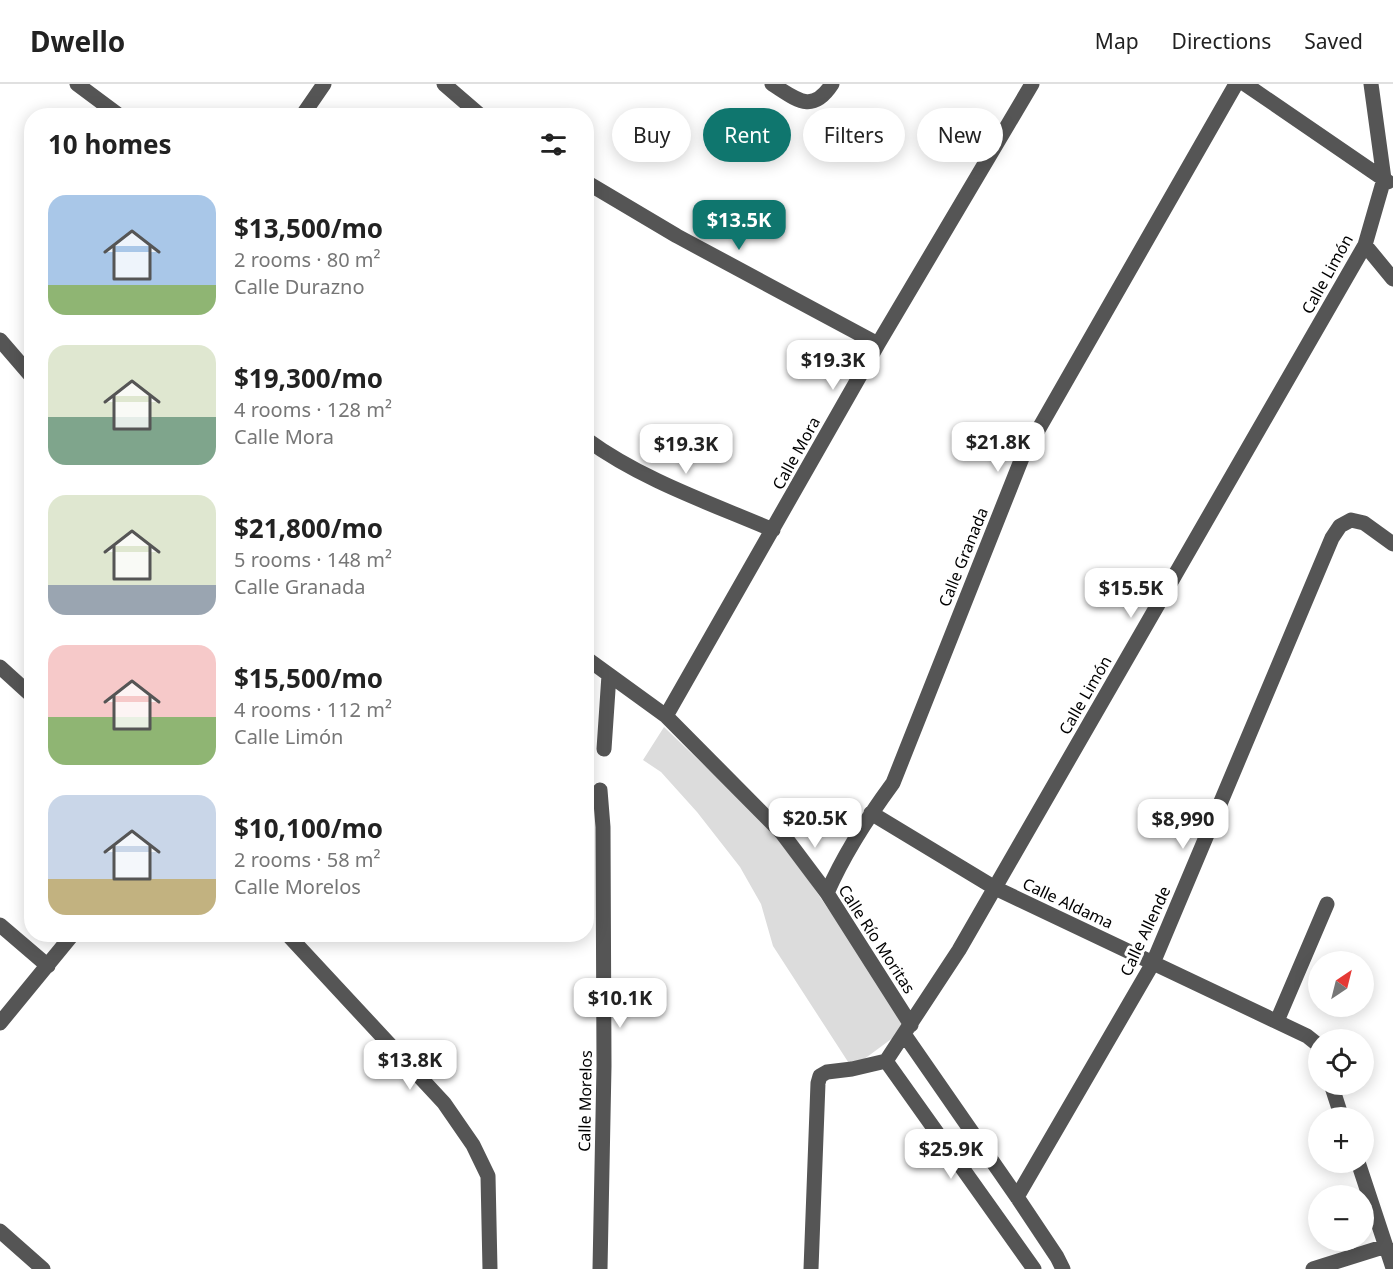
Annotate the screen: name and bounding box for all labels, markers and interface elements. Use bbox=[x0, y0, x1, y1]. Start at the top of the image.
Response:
text: Dwello bbox=[30, 22, 125, 60]
text: Map bbox=[1095, 27, 1139, 55]
text: Directions bbox=[1172, 27, 1271, 55]
text: Saved bbox=[1304, 27, 1363, 55]
chip: Buy bbox=[612, 108, 691, 162]
chip: Rent bbox=[703, 108, 791, 162]
chip: Filters bbox=[803, 108, 905, 162]
chip: New bbox=[917, 108, 1003, 162]
text: 10 homes bbox=[48, 126, 172, 162]
icon: filters bbox=[537, 128, 570, 161]
pin: $13.5K bbox=[690, 200, 788, 251]
text: $13.5K bbox=[707, 206, 771, 233]
text: $13,500/mo bbox=[234, 210, 383, 246]
icon: home bbox=[96, 219, 168, 291]
street label: Calle Limón bbox=[1296, 230, 1358, 318]
text: 2 rooms · 80 m² bbox=[234, 246, 381, 273]
text: Calle Durazno bbox=[234, 273, 365, 300]
pin: $19.3K bbox=[784, 340, 882, 391]
text: $19.3K bbox=[801, 346, 865, 373]
text: $19,300/mo bbox=[234, 360, 383, 396]
icon: home bbox=[96, 369, 168, 441]
text: 4 rooms · 128 m² bbox=[234, 396, 392, 423]
street label: Calle Mora bbox=[767, 413, 825, 493]
pin: $21.8K bbox=[949, 422, 1047, 473]
text: Calle Mora bbox=[234, 423, 334, 450]
pin: $19.3K bbox=[637, 424, 735, 475]
text: $21.8K bbox=[966, 428, 1030, 455]
text: $19.3K bbox=[654, 430, 718, 457]
street label: Calle Granada bbox=[933, 504, 993, 610]
text: $21,800/mo bbox=[234, 510, 383, 546]
icon: home bbox=[96, 519, 168, 591]
text: 5 rooms · 148 m² bbox=[234, 546, 392, 573]
pin: $15.5K bbox=[1082, 568, 1180, 619]
text: Calle Granada bbox=[234, 573, 365, 600]
text: $15.5K bbox=[1099, 574, 1163, 601]
street label: Calle Limón bbox=[1054, 652, 1116, 738]
text: $15,500/mo bbox=[234, 660, 383, 696]
icon: home bbox=[96, 669, 168, 741]
text: 4 rooms · 112 m² bbox=[234, 696, 392, 723]
text: Calle Limón bbox=[234, 723, 343, 750]
pin: $20.5K bbox=[766, 798, 864, 849]
pin: $8,990 bbox=[1134, 799, 1232, 850]
text: $20.5K bbox=[783, 804, 847, 831]
text: $8,990 bbox=[1152, 805, 1214, 832]
text: $10,100/mo bbox=[234, 810, 383, 846]
icon: home bbox=[96, 819, 168, 891]
text: 2 rooms · 58 m² bbox=[234, 846, 381, 873]
street label: Calle Aldama bbox=[1019, 872, 1117, 934]
text: Calle Morelos bbox=[234, 873, 361, 900]
street label: Calle Río Moritas bbox=[834, 880, 920, 998]
street label: Calle Allende bbox=[1115, 882, 1175, 980]
north arrow bbox=[1308, 951, 1374, 1017]
map controls bbox=[1308, 951, 1374, 1251]
pin: $10.1K bbox=[571, 978, 669, 1029]
text: $10.1K bbox=[588, 984, 652, 1011]
button: locate bbox=[1308, 1029, 1374, 1095]
pin: $13.8K bbox=[361, 1040, 459, 1091]
text: $13.8K bbox=[378, 1046, 442, 1073]
street label: Calle Morelos bbox=[573, 1050, 597, 1152]
button: + bbox=[1308, 1107, 1374, 1173]
pin: $25.9K bbox=[902, 1129, 1000, 1180]
text: $25.9K bbox=[919, 1135, 983, 1162]
button: − bbox=[1308, 1185, 1374, 1251]

